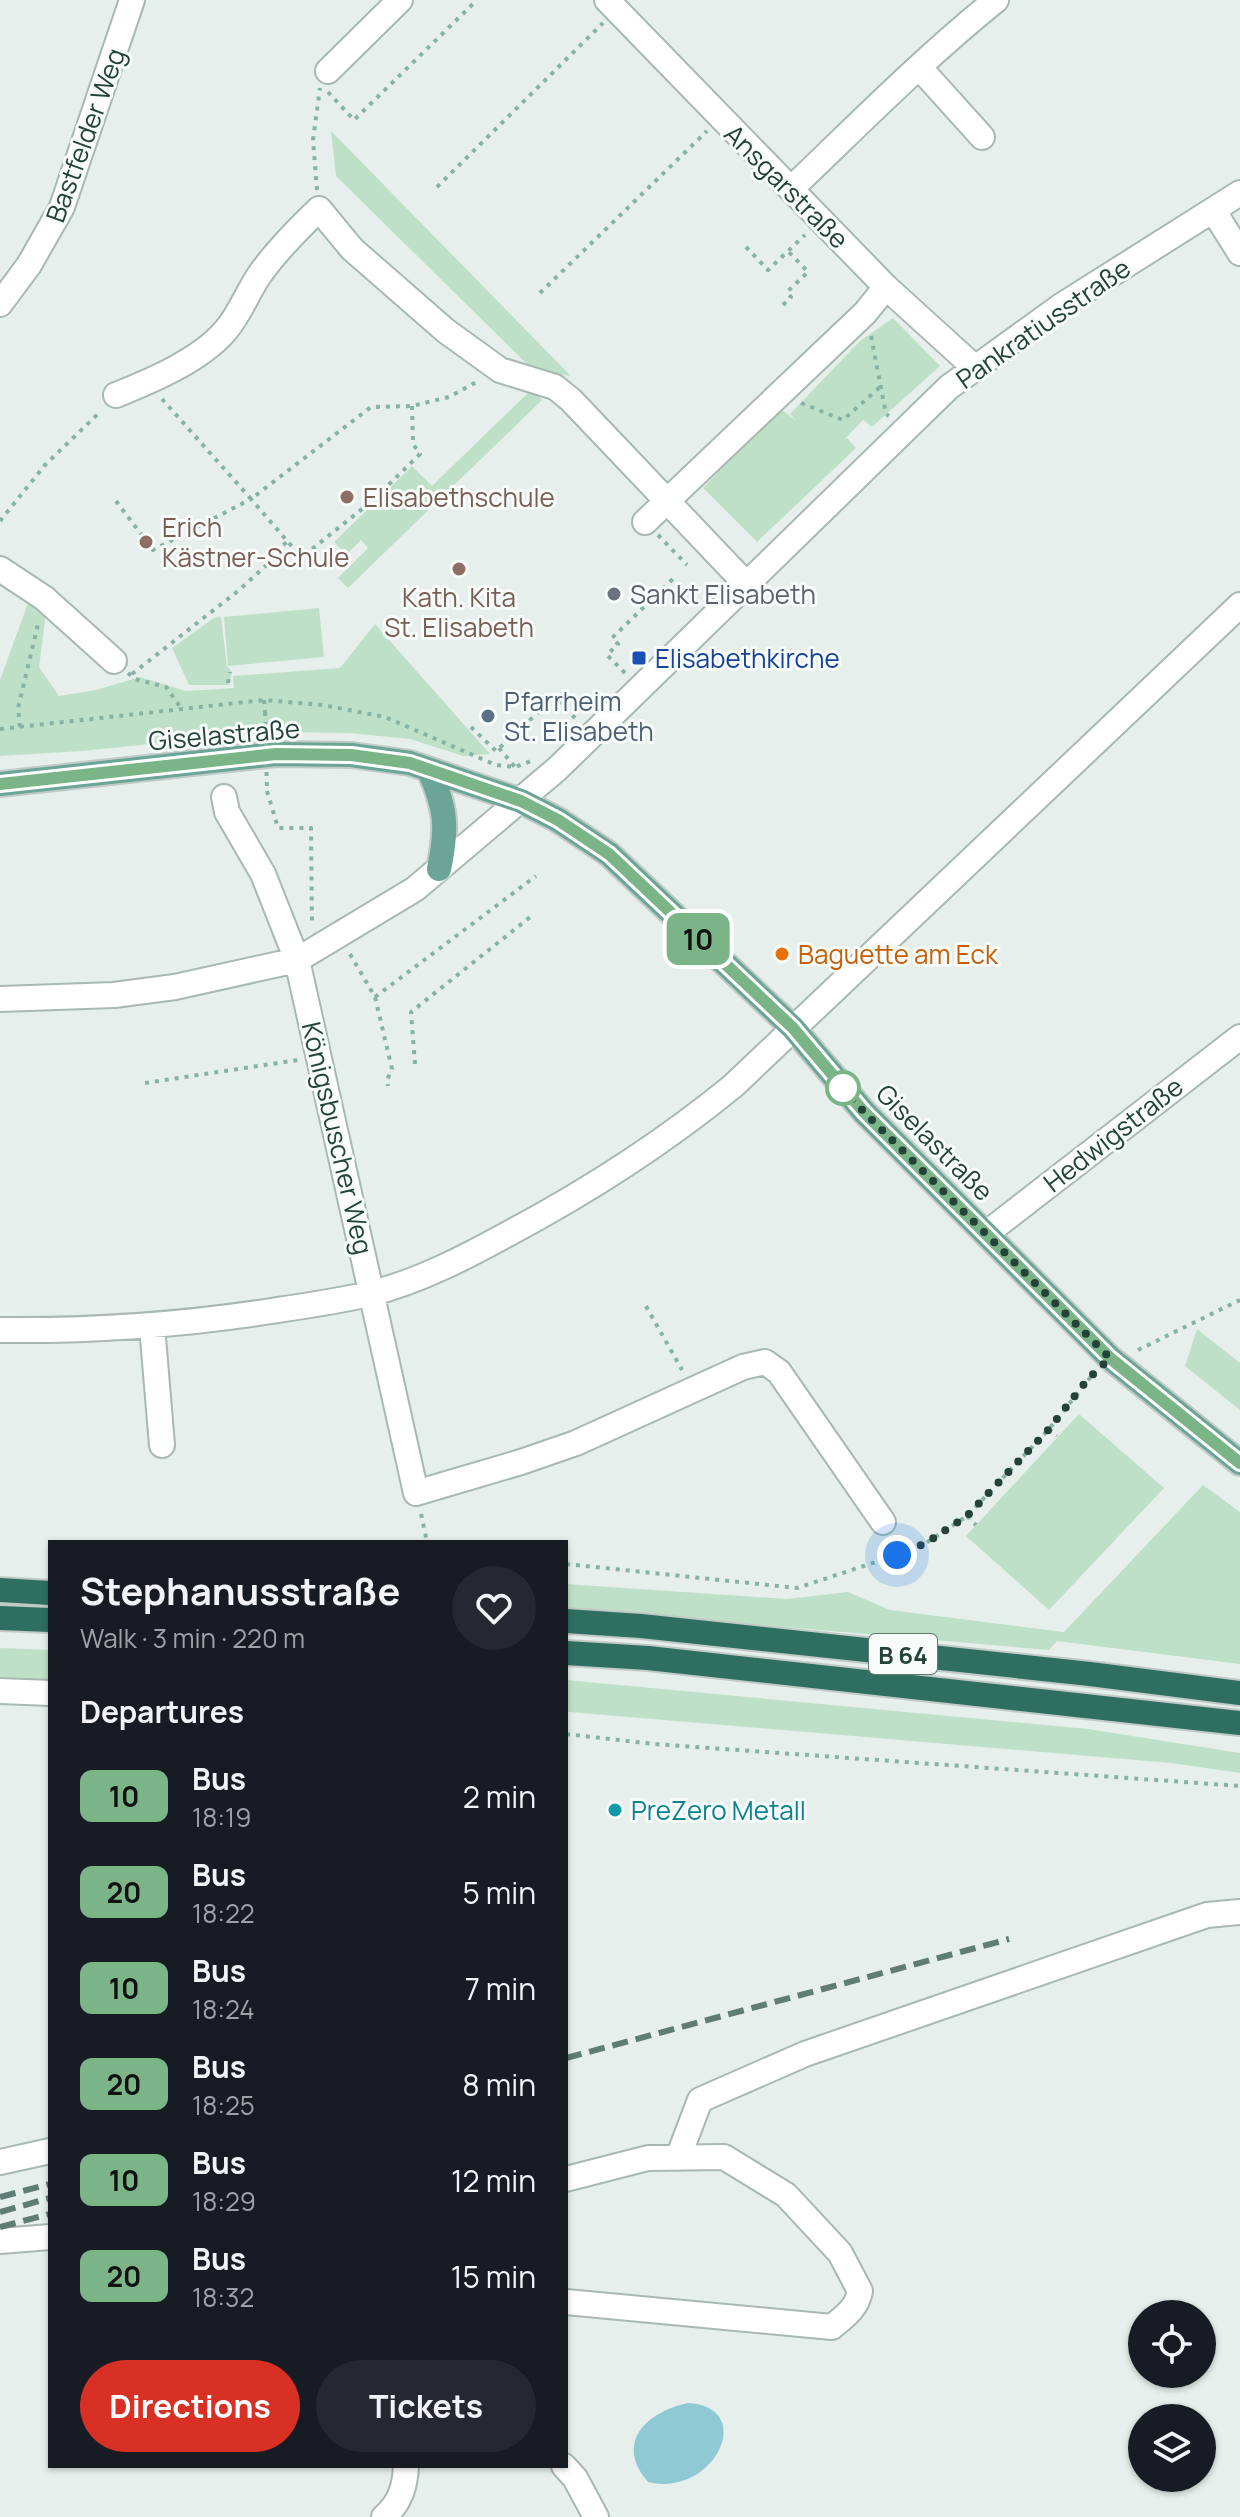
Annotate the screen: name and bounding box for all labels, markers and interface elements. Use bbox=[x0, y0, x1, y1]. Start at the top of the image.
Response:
street label: Bastfelder Weg bbox=[37, 43, 133, 227]
street label: Ansgarstraße bbox=[717, 116, 857, 256]
street label: Pankratiusstraße bbox=[949, 249, 1137, 397]
place label: Elisabethschule bbox=[363, 479, 555, 515]
marker: Elisabethschule bbox=[338, 488, 356, 506]
place label: Erich Kästner-Schule bbox=[162, 509, 349, 575]
marker: Erich Kästner-Schule bbox=[137, 533, 155, 551]
marker: Kath. Kita St. Elisabeth bbox=[450, 560, 468, 578]
place label: Sankt Elisabeth bbox=[630, 576, 816, 612]
place label: Kath. Kita St. Elisabeth bbox=[384, 579, 534, 645]
marker: Sankt Elisabeth bbox=[605, 585, 623, 603]
place label: Elisabethkirche bbox=[655, 640, 840, 676]
marker: Elisabethkirche bbox=[630, 649, 648, 667]
place label: Pfarrheim St. Elisabeth bbox=[504, 683, 654, 749]
marker: Pfarrheim St. Elisabeth bbox=[479, 707, 497, 725]
street label: Giselastraße bbox=[147, 709, 301, 759]
line badge: 10 bbox=[662, 913, 734, 965]
text: 10 bbox=[683, 920, 713, 958]
place label: Baguette am Eck bbox=[798, 936, 999, 972]
marker: Baguette am Eck bbox=[773, 945, 791, 963]
street label: Königsbuscher Weg bbox=[294, 1018, 382, 1258]
street label: Hedwigstraße bbox=[1036, 1068, 1190, 1200]
unlabelled marker bbox=[826, 1071, 860, 1105]
street label: Giselastraße bbox=[869, 1076, 1001, 1208]
your location bbox=[877, 1535, 917, 1575]
text: Stephanusstraße bbox=[80, 1564, 400, 1616]
button: heart bbox=[452, 1566, 536, 1650]
text: Walk · 3 min · 220 m bbox=[80, 1620, 305, 1656]
road number: B 64 bbox=[869, 1634, 937, 1674]
text: Departures bbox=[80, 1691, 244, 1732]
text: Bus bbox=[192, 1758, 246, 1799]
text: 2 min bbox=[463, 1776, 536, 1817]
text: 10 bbox=[109, 1777, 139, 1815]
place label: PreZero Metall bbox=[631, 1792, 806, 1828]
text: 18:19 bbox=[192, 1799, 251, 1835]
marker: PreZero Metall bbox=[606, 1801, 624, 1819]
text: Bus bbox=[192, 1854, 246, 1895]
text: 5 min bbox=[462, 1872, 536, 1913]
text: 20 bbox=[106, 1873, 142, 1911]
text: 18:22 bbox=[192, 1895, 255, 1931]
text: Bus bbox=[192, 1950, 246, 1991]
text: 7 min bbox=[465, 1968, 536, 2009]
text: 10 bbox=[109, 1969, 139, 2007]
text: 18:24 bbox=[192, 1991, 255, 2027]
text: Bus bbox=[192, 2046, 246, 2087]
text: 8 min bbox=[462, 2064, 536, 2105]
text: 20 bbox=[106, 2065, 142, 2103]
text: 18:25 bbox=[192, 2087, 255, 2123]
text: Bus bbox=[192, 2142, 246, 2183]
text: 12 min bbox=[451, 2160, 536, 2201]
text: 10 bbox=[109, 2161, 139, 2199]
text: 18:29 bbox=[192, 2183, 256, 2219]
text: Bus bbox=[192, 2238, 246, 2279]
text: 15 min bbox=[451, 2256, 536, 2297]
text: 20 bbox=[106, 2257, 142, 2295]
text: 18:32 bbox=[192, 2279, 254, 2315]
map controls bbox=[1128, 2300, 1216, 2492]
button: locate bbox=[1128, 2300, 1216, 2388]
button: Directions bbox=[80, 2360, 300, 2452]
button: Tickets bbox=[316, 2360, 536, 2452]
button: layers bbox=[1128, 2404, 1216, 2492]

